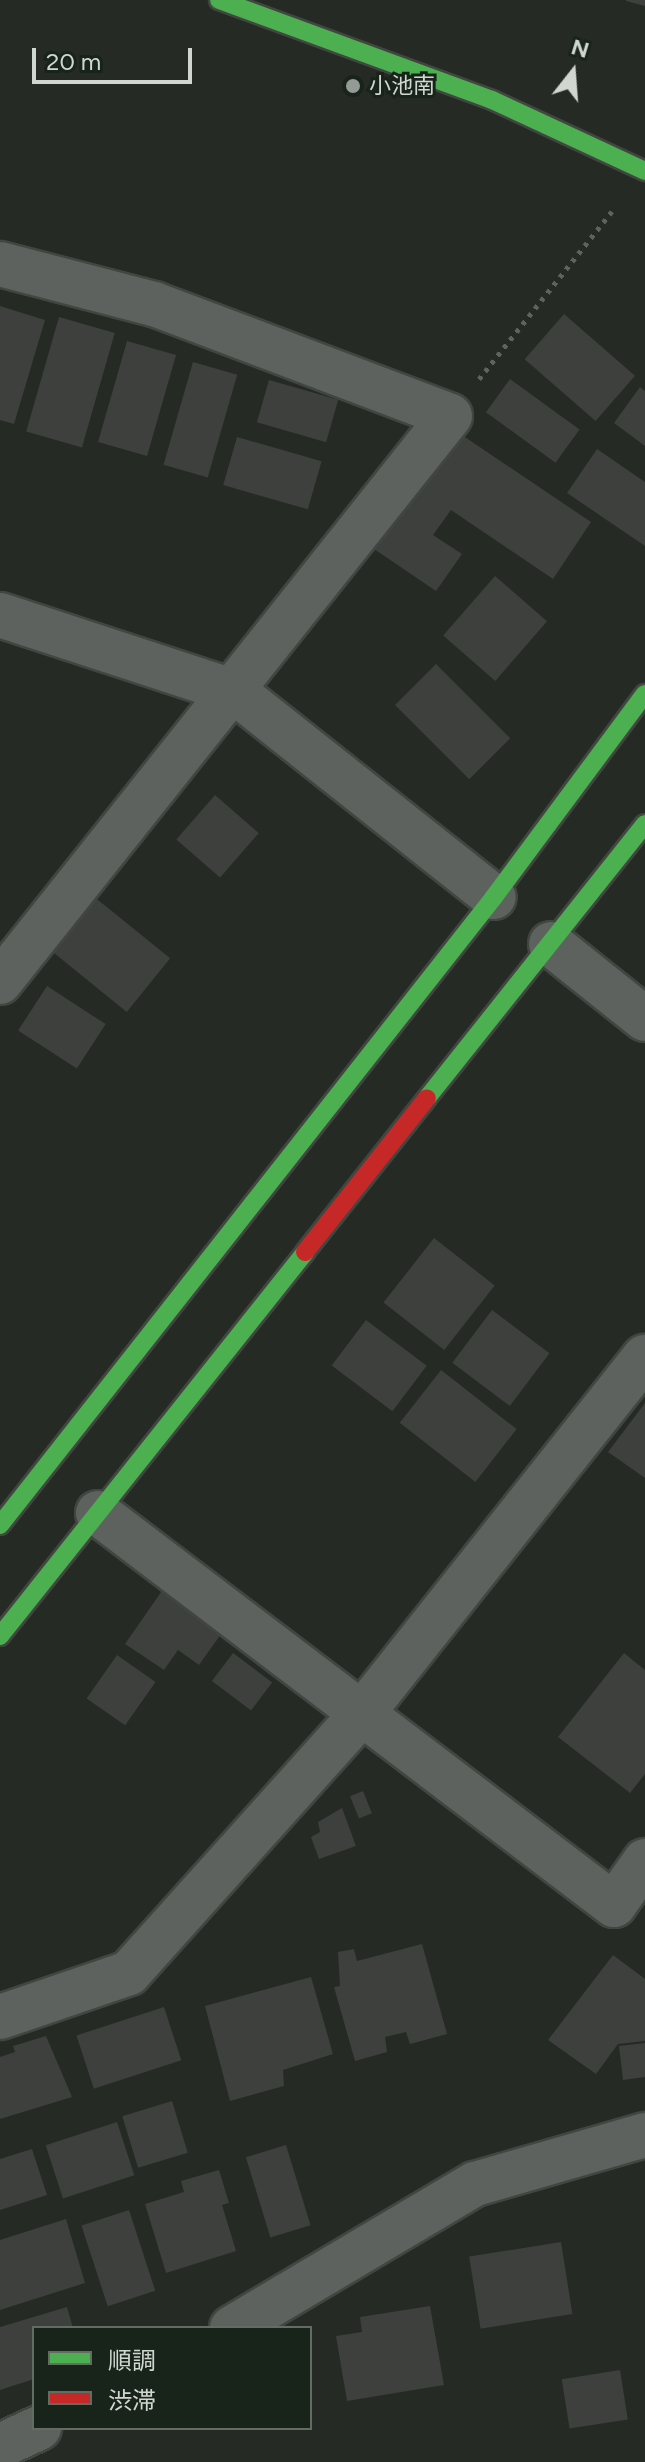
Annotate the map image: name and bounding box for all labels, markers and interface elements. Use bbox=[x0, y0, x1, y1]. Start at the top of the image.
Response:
scale bar bbox=[36, 32, 196, 82]
north arrow bbox=[533, 32, 613, 112]
text: N bbox=[568, 33, 592, 64]
text: 20 m bbox=[46, 47, 101, 76]
place label: 小池南 bbox=[369, 73, 435, 99]
marker: 小池南 bbox=[344, 77, 362, 95]
legend bbox=[32, 2326, 312, 2430]
text: 順調 bbox=[108, 2346, 156, 2375]
text: 渋滞 bbox=[108, 2386, 156, 2415]

